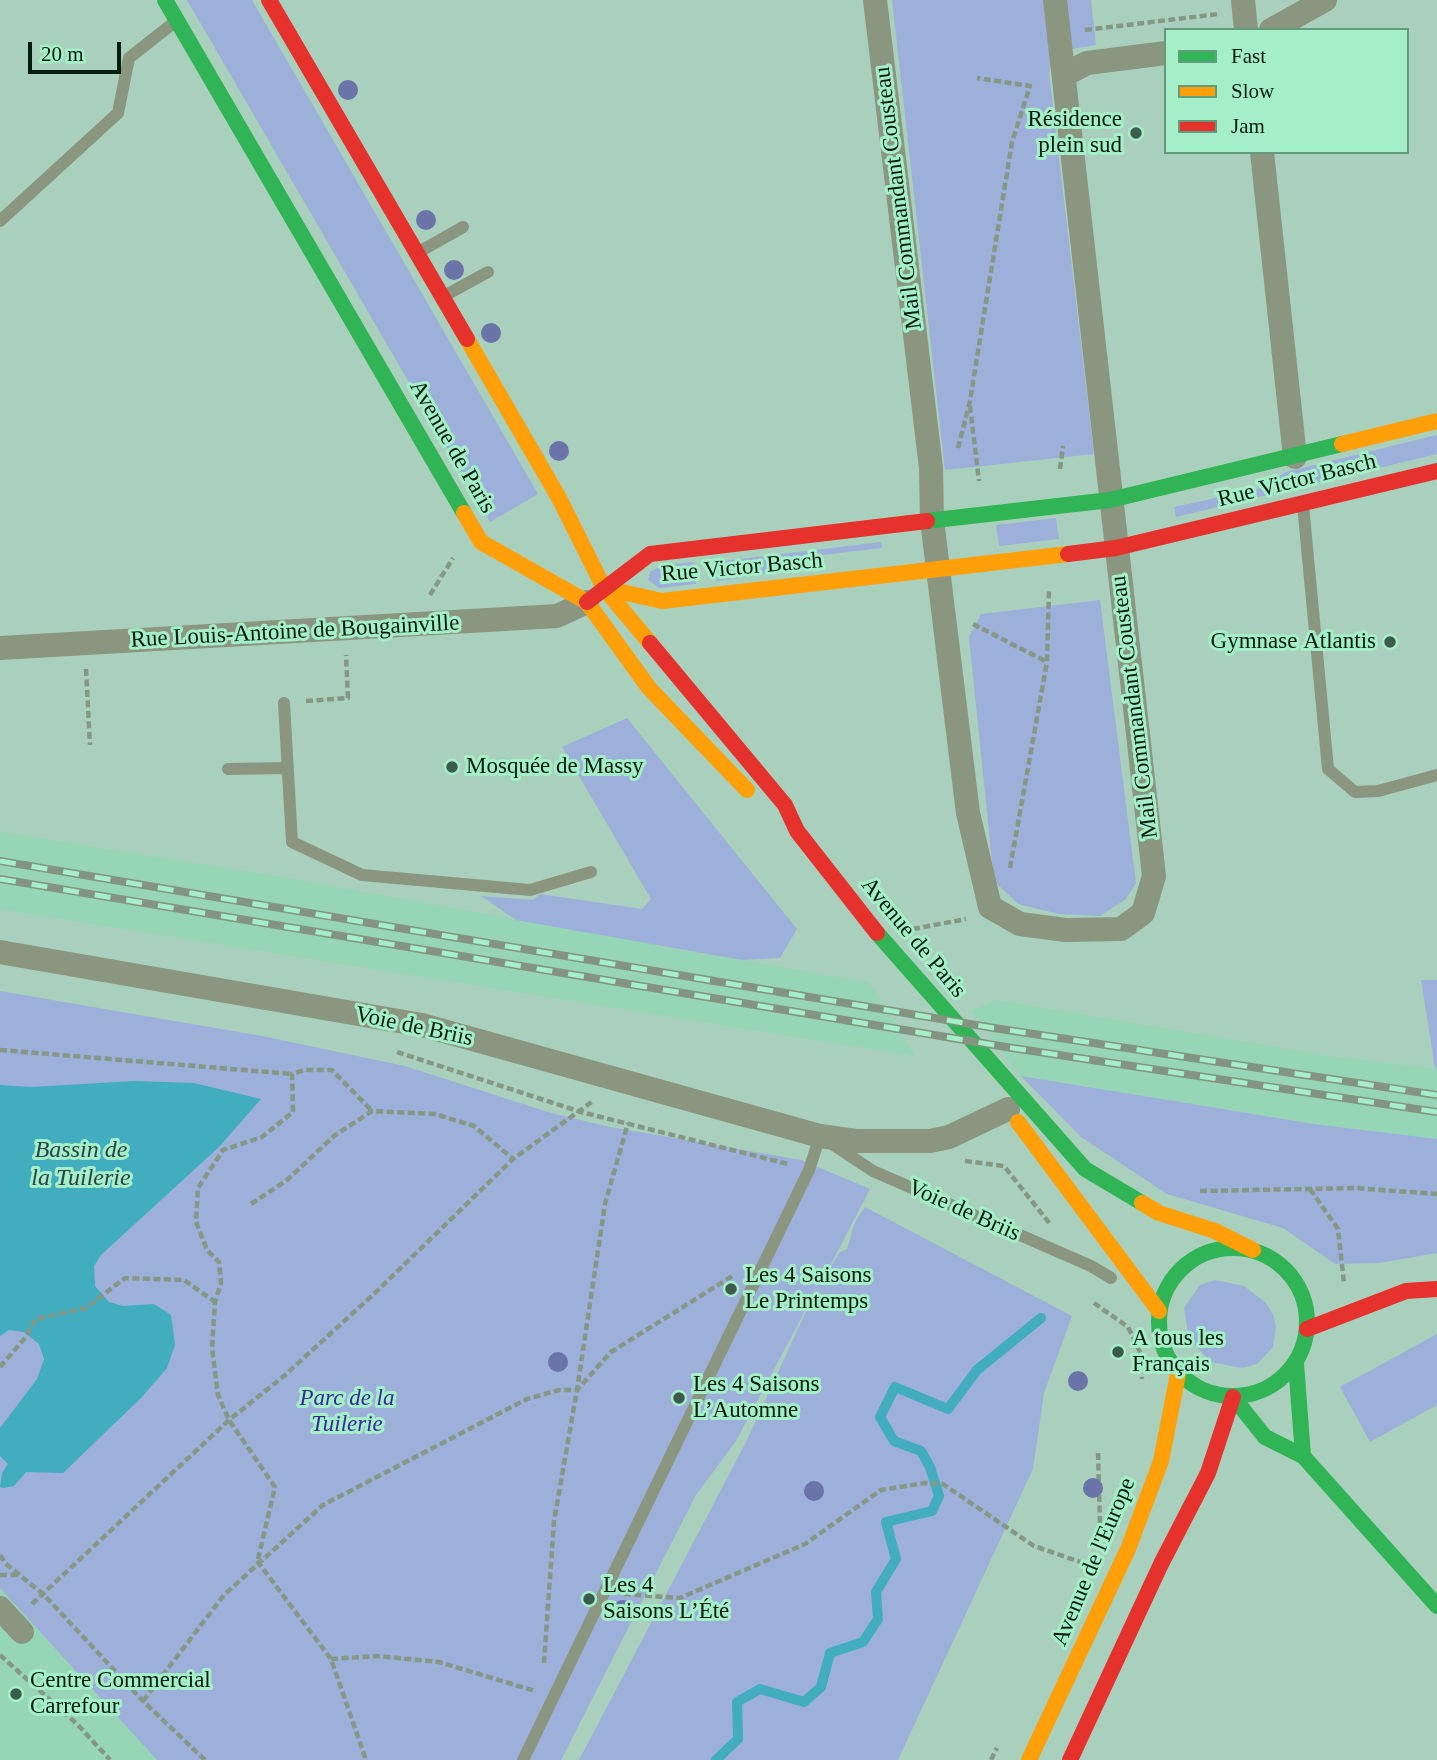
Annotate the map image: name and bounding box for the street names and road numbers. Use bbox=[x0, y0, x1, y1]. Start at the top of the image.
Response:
street label: Mail Commandant Cousteau bbox=[869, 65, 929, 331]
street label: Avenue de Paris bbox=[403, 376, 501, 518]
street label: Rue Victor Basch bbox=[1215, 448, 1379, 514]
street label: Rue Victor Basch bbox=[660, 547, 824, 589]
street label: Mail Commandant Cousteau bbox=[1105, 574, 1165, 840]
street label: Rue Louis-Antoine de Bougainville bbox=[130, 610, 460, 654]
street label: Avenue de Paris bbox=[855, 872, 971, 1004]
street label: Voie de Briis bbox=[353, 1001, 475, 1053]
street label: Voie de Briis bbox=[904, 1174, 1024, 1248]
street label: Avenue de l'Europe bbox=[1046, 1474, 1142, 1650]

